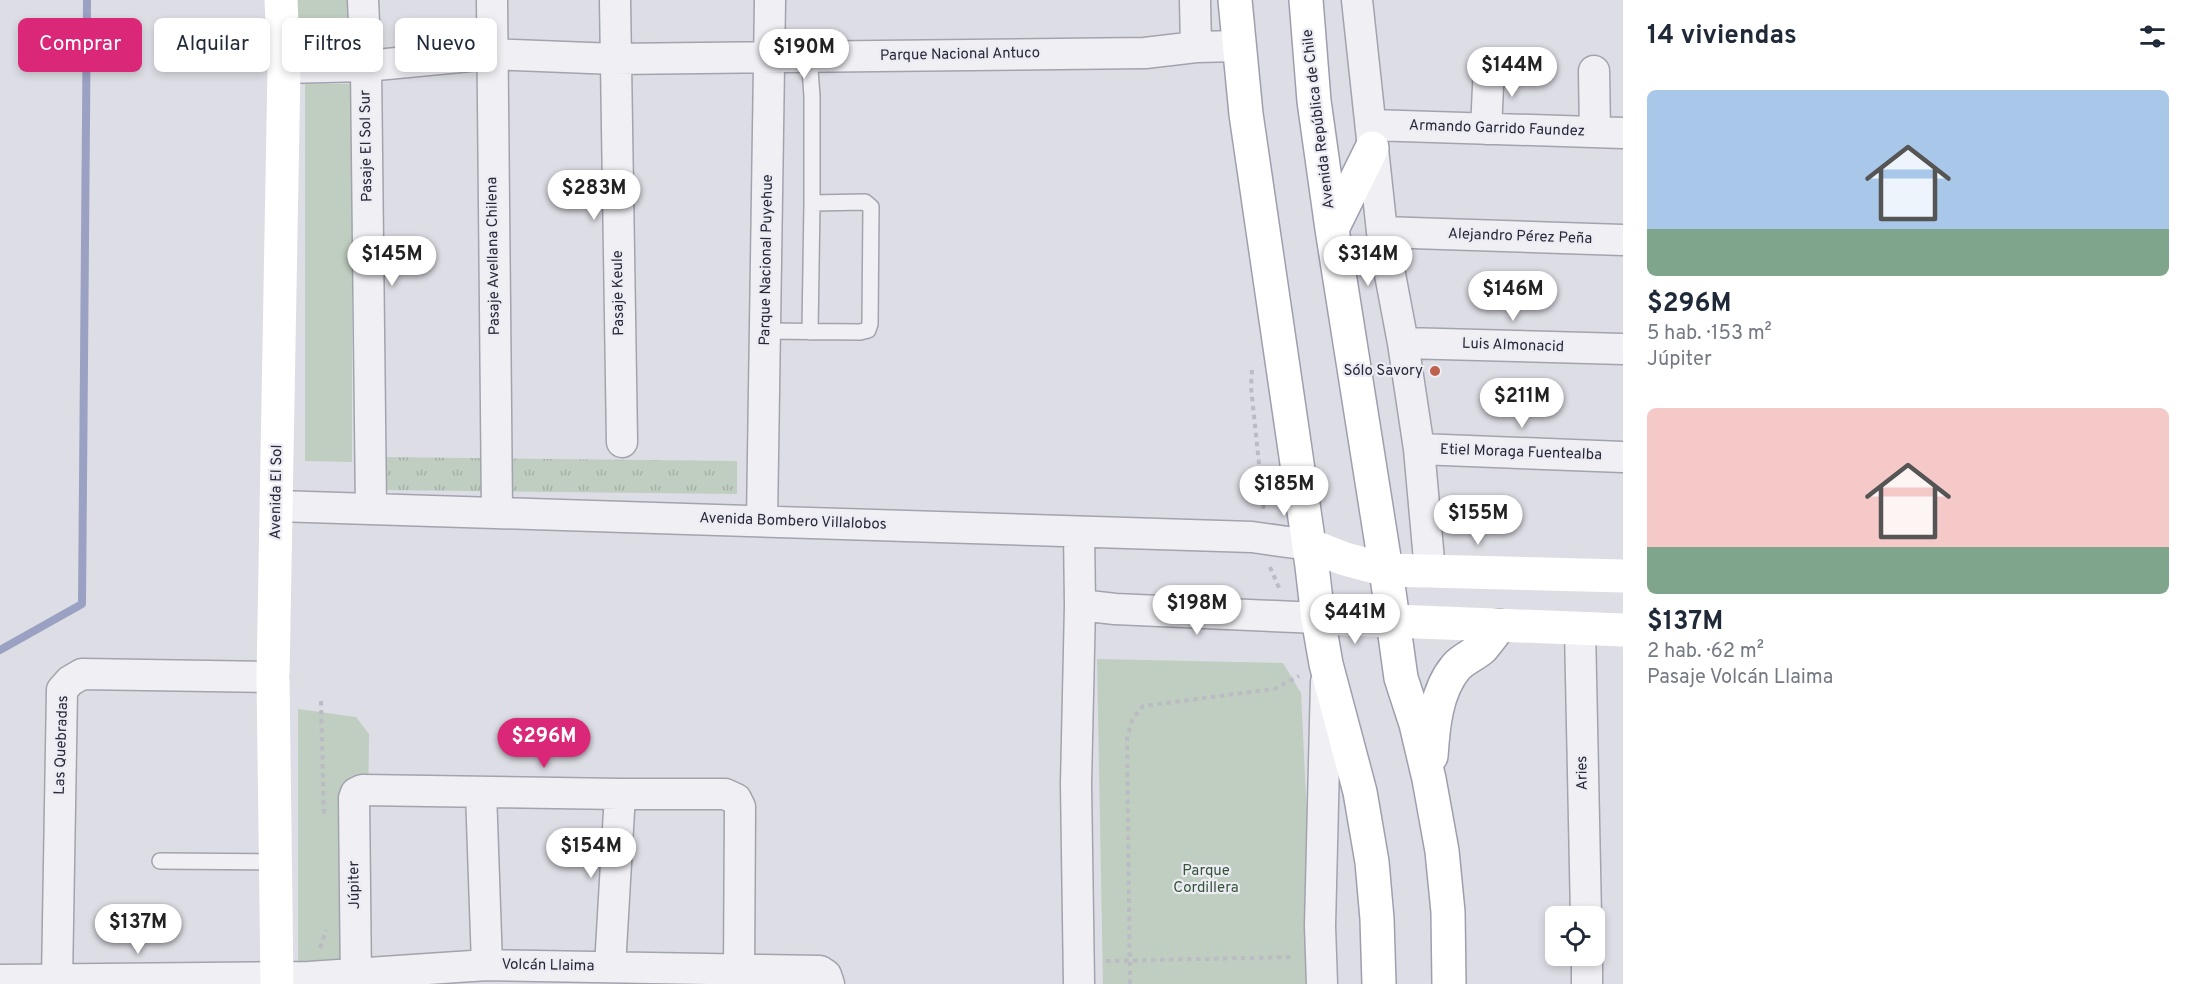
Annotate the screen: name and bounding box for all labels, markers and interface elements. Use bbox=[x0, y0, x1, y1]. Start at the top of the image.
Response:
chip: Comprar bbox=[18, 18, 142, 72]
chip: Alquilar bbox=[154, 18, 270, 72]
chip: Filtros bbox=[282, 18, 383, 72]
chip: Nuevo bbox=[395, 18, 497, 72]
text: 14 viviendas bbox=[1647, 20, 1797, 53]
icon: filters bbox=[2136, 20, 2169, 53]
street label: Avenida República de Chile bbox=[1299, 28, 1339, 210]
pin: $190M bbox=[762, 29, 846, 80]
text: $190M bbox=[773, 35, 835, 61]
street label: Parque Nacional Antuco bbox=[880, 44, 1040, 66]
pin: $144M bbox=[1470, 47, 1554, 98]
text: $144M bbox=[1481, 53, 1543, 79]
street label: Pasaje El Sol Sur bbox=[357, 90, 377, 202]
street label: Armando Garrido Faundez bbox=[1409, 116, 1585, 142]
icon: home bbox=[1854, 129, 1962, 237]
pin: $283M bbox=[552, 170, 636, 221]
street label: Parque Nacional Puyehue bbox=[756, 174, 778, 346]
text: $283M bbox=[562, 176, 626, 202]
street label: Pasaje Avellana Chilena bbox=[483, 177, 505, 335]
street label: Alejandro Pérez Peña bbox=[1447, 225, 1593, 249]
pin: $145M bbox=[350, 236, 434, 287]
pin: $314M bbox=[1326, 236, 1410, 287]
text: $145M bbox=[361, 242, 423, 268]
text: $314M bbox=[1337, 242, 1399, 268]
street label: Pasaje Keule bbox=[609, 250, 629, 336]
pin: $146M bbox=[1471, 271, 1555, 322]
text: $146M bbox=[1482, 277, 1544, 303]
text: $296M bbox=[1647, 288, 1732, 321]
text: 5 hab. · 153 m² bbox=[1647, 321, 1772, 347]
street label: Luis Almonacid bbox=[1462, 335, 1564, 357]
text: Júpiter bbox=[1647, 347, 1712, 373]
place label: Sólo Savory bbox=[1343, 362, 1423, 381]
marker: Sólo Savory bbox=[1428, 364, 1442, 378]
pin: $211M bbox=[1480, 378, 1564, 429]
text: $211M bbox=[1494, 384, 1550, 410]
street label: Etiel Moraga Fuentealba bbox=[1440, 441, 1602, 465]
street label: Avenida El Sol bbox=[267, 444, 287, 540]
icon: home bbox=[1854, 447, 1962, 555]
pin: $185M bbox=[1242, 466, 1326, 517]
text: $185M bbox=[1253, 472, 1315, 498]
pin: $155M bbox=[1436, 495, 1520, 546]
text: $155M bbox=[1448, 501, 1508, 527]
street label: Avenida Bombero Villalobos bbox=[699, 509, 887, 535]
pin: $198M bbox=[1155, 585, 1239, 636]
text: $198M bbox=[1166, 591, 1228, 617]
pin: $441M bbox=[1313, 594, 1397, 645]
text: $441M bbox=[1324, 600, 1386, 626]
text: $137M bbox=[1647, 606, 1723, 639]
text: 2 hab. · 62 m² bbox=[1647, 639, 1764, 665]
text: Pasaje Volcán Llaima bbox=[1647, 665, 1833, 691]
street label: Las Quebradas bbox=[51, 695, 73, 795]
pin: $296M bbox=[502, 718, 586, 769]
text: $296M bbox=[511, 724, 577, 750]
street label: Aries bbox=[1573, 755, 1593, 791]
pin: $154M bbox=[549, 828, 633, 879]
text: $154M bbox=[560, 834, 622, 860]
street label: Júpiter bbox=[345, 860, 365, 909]
park label: Parque Cordillera bbox=[1173, 862, 1239, 898]
pin: $137M bbox=[96, 904, 180, 955]
map controls bbox=[1545, 906, 1605, 966]
button: locate bbox=[1545, 906, 1605, 966]
text: $137M bbox=[109, 910, 167, 936]
street label: Volcán Llaima bbox=[501, 956, 595, 976]

